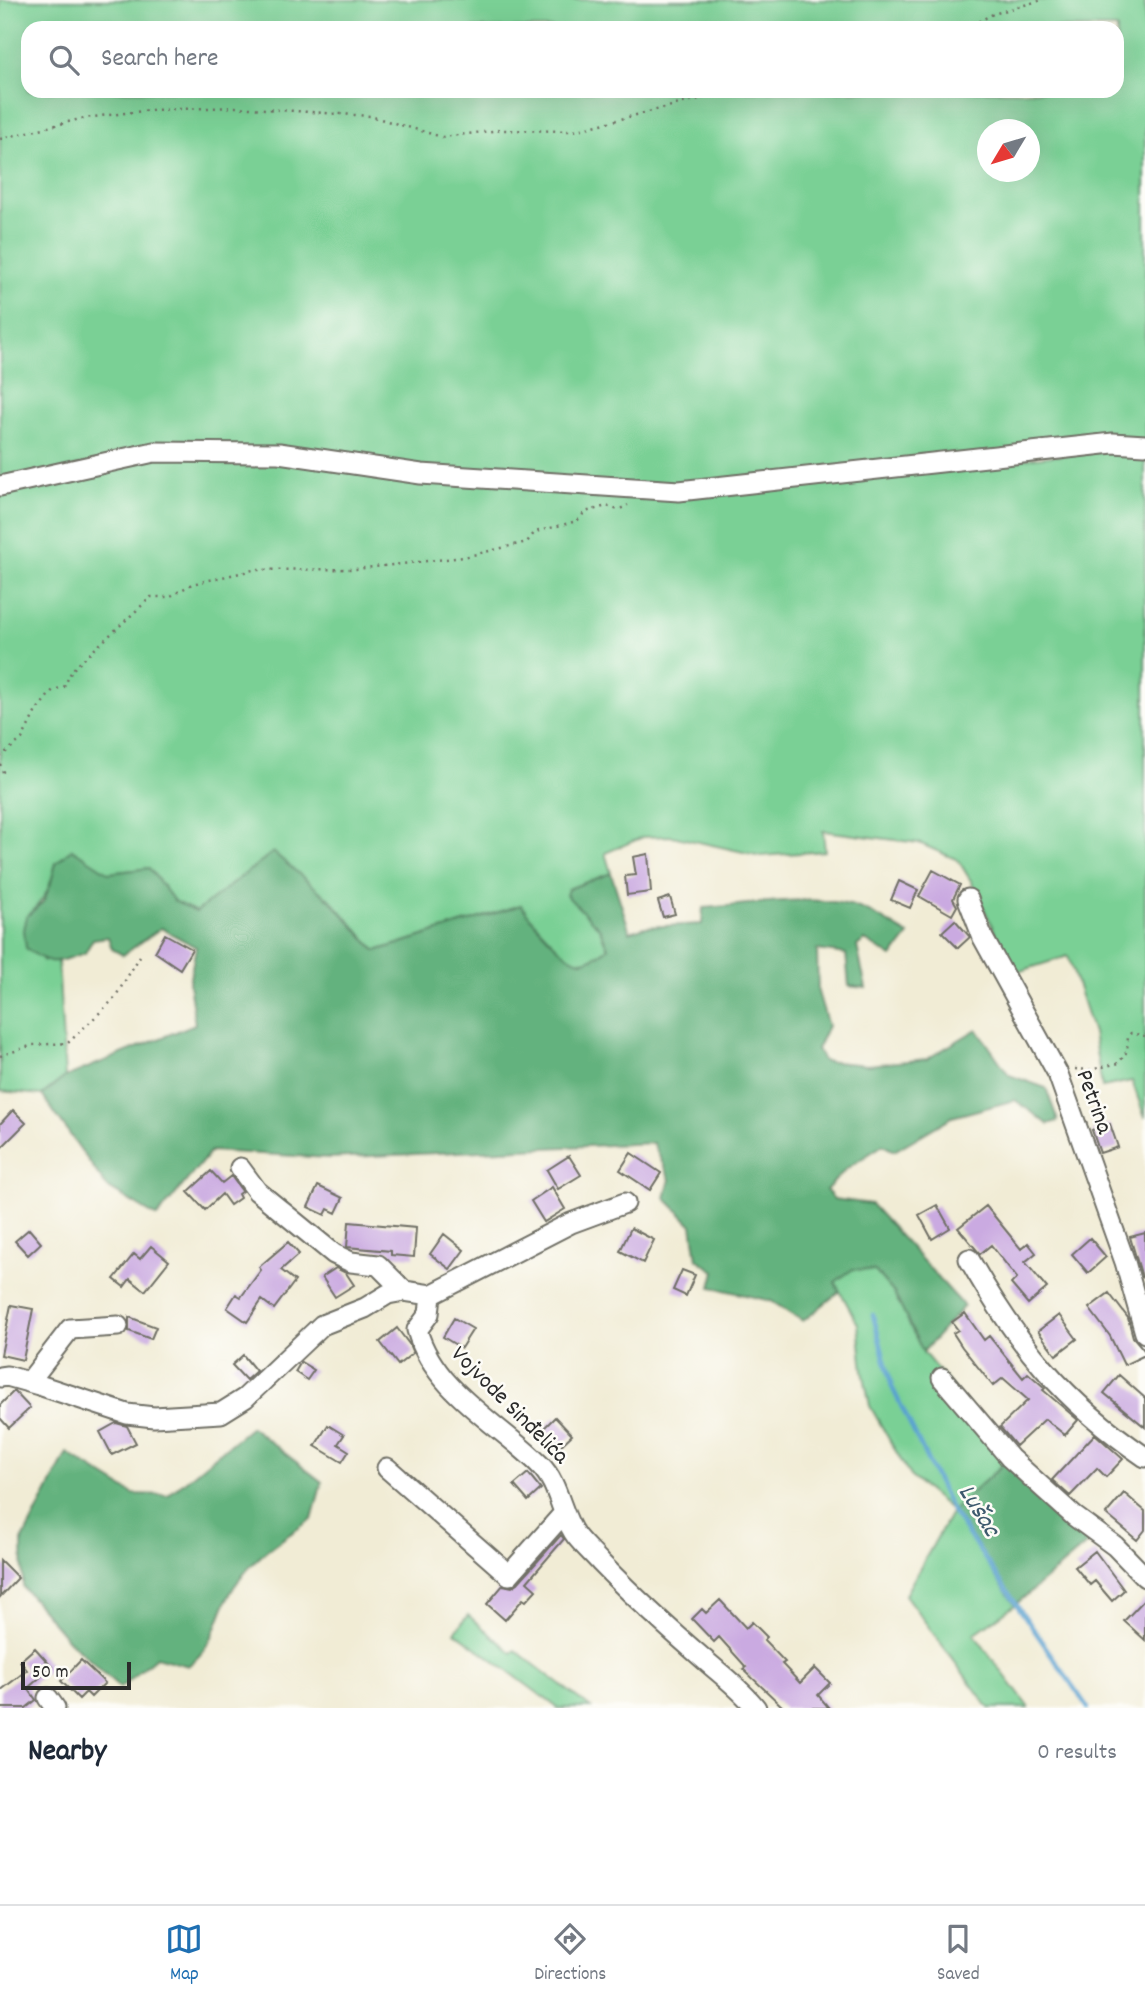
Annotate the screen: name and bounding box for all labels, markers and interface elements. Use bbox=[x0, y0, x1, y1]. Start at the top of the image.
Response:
search box bbox=[21, 21, 1124, 98]
icon: search bbox=[45, 41, 83, 79]
text: Search here bbox=[101, 41, 219, 78]
north arrow bbox=[977, 119, 1040, 182]
street label: Petrina bbox=[1066, 1065, 1121, 1140]
street label: Vojvode Sinđelića bbox=[442, 1339, 576, 1473]
water label: Lušac bbox=[948, 1478, 1009, 1546]
scale bar bbox=[21, 1659, 131, 1691]
text: 50 m bbox=[32, 1660, 69, 1687]
text: Nearby bbox=[28, 1732, 106, 1775]
text: 0 results bbox=[1037, 1737, 1117, 1770]
tab: Map bbox=[165, 1920, 203, 1989]
tab: Directions bbox=[534, 1920, 606, 1989]
tab: Saved bbox=[937, 1920, 980, 1989]

